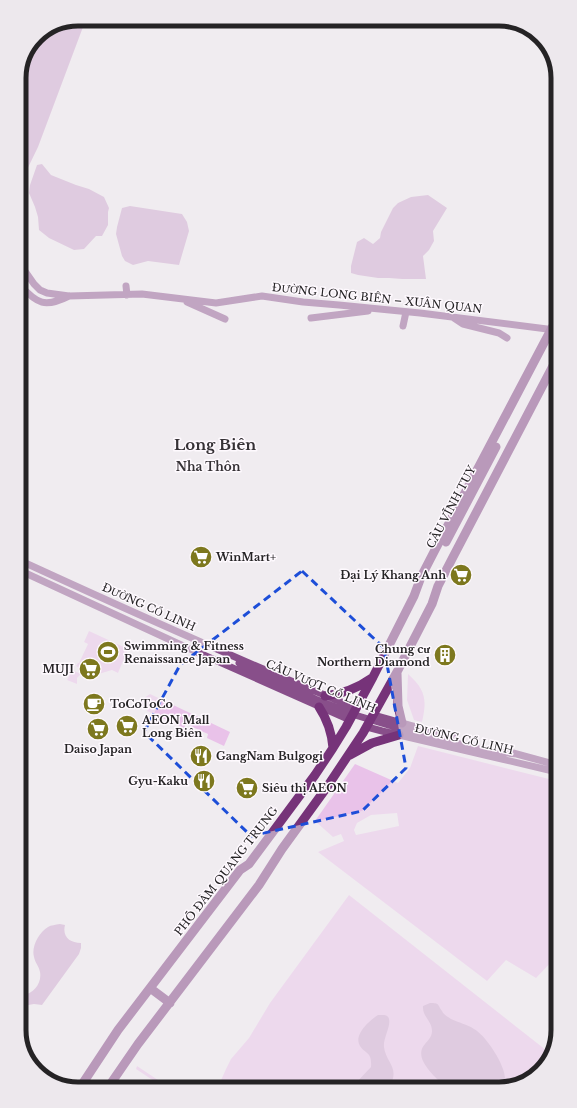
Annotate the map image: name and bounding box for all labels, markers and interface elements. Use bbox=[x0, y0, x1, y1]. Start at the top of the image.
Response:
street label: ĐƯỜNG LONG BIÊN – XUÂN QUAN bbox=[271, 280, 483, 316]
district label: Long Biên bbox=[174, 435, 256, 454]
district label: Nha Thôn bbox=[176, 459, 241, 474]
street label: CẦU VĨNH TUY bbox=[423, 462, 479, 551]
supermarket icon: WinMart+ bbox=[188, 544, 214, 570]
place label: WinMart+ bbox=[215, 550, 276, 564]
supermarket icon: Đại Lý Khang Anh bbox=[448, 562, 474, 588]
place label: Đại Lý Khang Anh bbox=[340, 568, 446, 582]
street label: ĐƯỜNG CỔ LINH bbox=[100, 580, 198, 634]
sports icon: Swimming & Fitness Renaissance Japan bbox=[95, 639, 121, 665]
place label: Swimming & Fitness Renaissance Japan bbox=[124, 639, 244, 666]
place label: Chung cư Northern Diamond bbox=[317, 642, 430, 669]
building icon: Chung cư Northern Diamond bbox=[432, 642, 458, 668]
supermarket icon: MUJI bbox=[77, 656, 103, 682]
street label: CẦU VƯỢT CỔ LINH bbox=[264, 656, 378, 716]
place label: MUJI bbox=[43, 662, 74, 676]
cafe icon: ToCoToCo bbox=[81, 691, 107, 717]
place label: ToCoToCo bbox=[110, 697, 173, 711]
supermarket icon: AEON Mall Long Biên bbox=[114, 713, 140, 739]
place label: AEON Mall Long Biên bbox=[141, 713, 210, 740]
supermarket icon: Daiso Japan bbox=[85, 716, 111, 742]
street label: ĐƯỜNG CỔ LINH bbox=[413, 721, 515, 757]
place label: Daiso Japan bbox=[64, 742, 132, 756]
restaurant icon: GangNam Bulgogi bbox=[188, 743, 214, 769]
place label: GangNam Bulgogi bbox=[216, 749, 323, 763]
restaurant icon: Gyu-Kaku bbox=[191, 768, 217, 794]
place label: Gyu-Kaku bbox=[128, 774, 188, 788]
supermarket icon: Siêu thị AEON bbox=[234, 775, 260, 801]
place label: Siêu thị AEON bbox=[262, 781, 347, 795]
street label: PHỐ ĐÀM QUANG TRUNG bbox=[171, 803, 281, 938]

